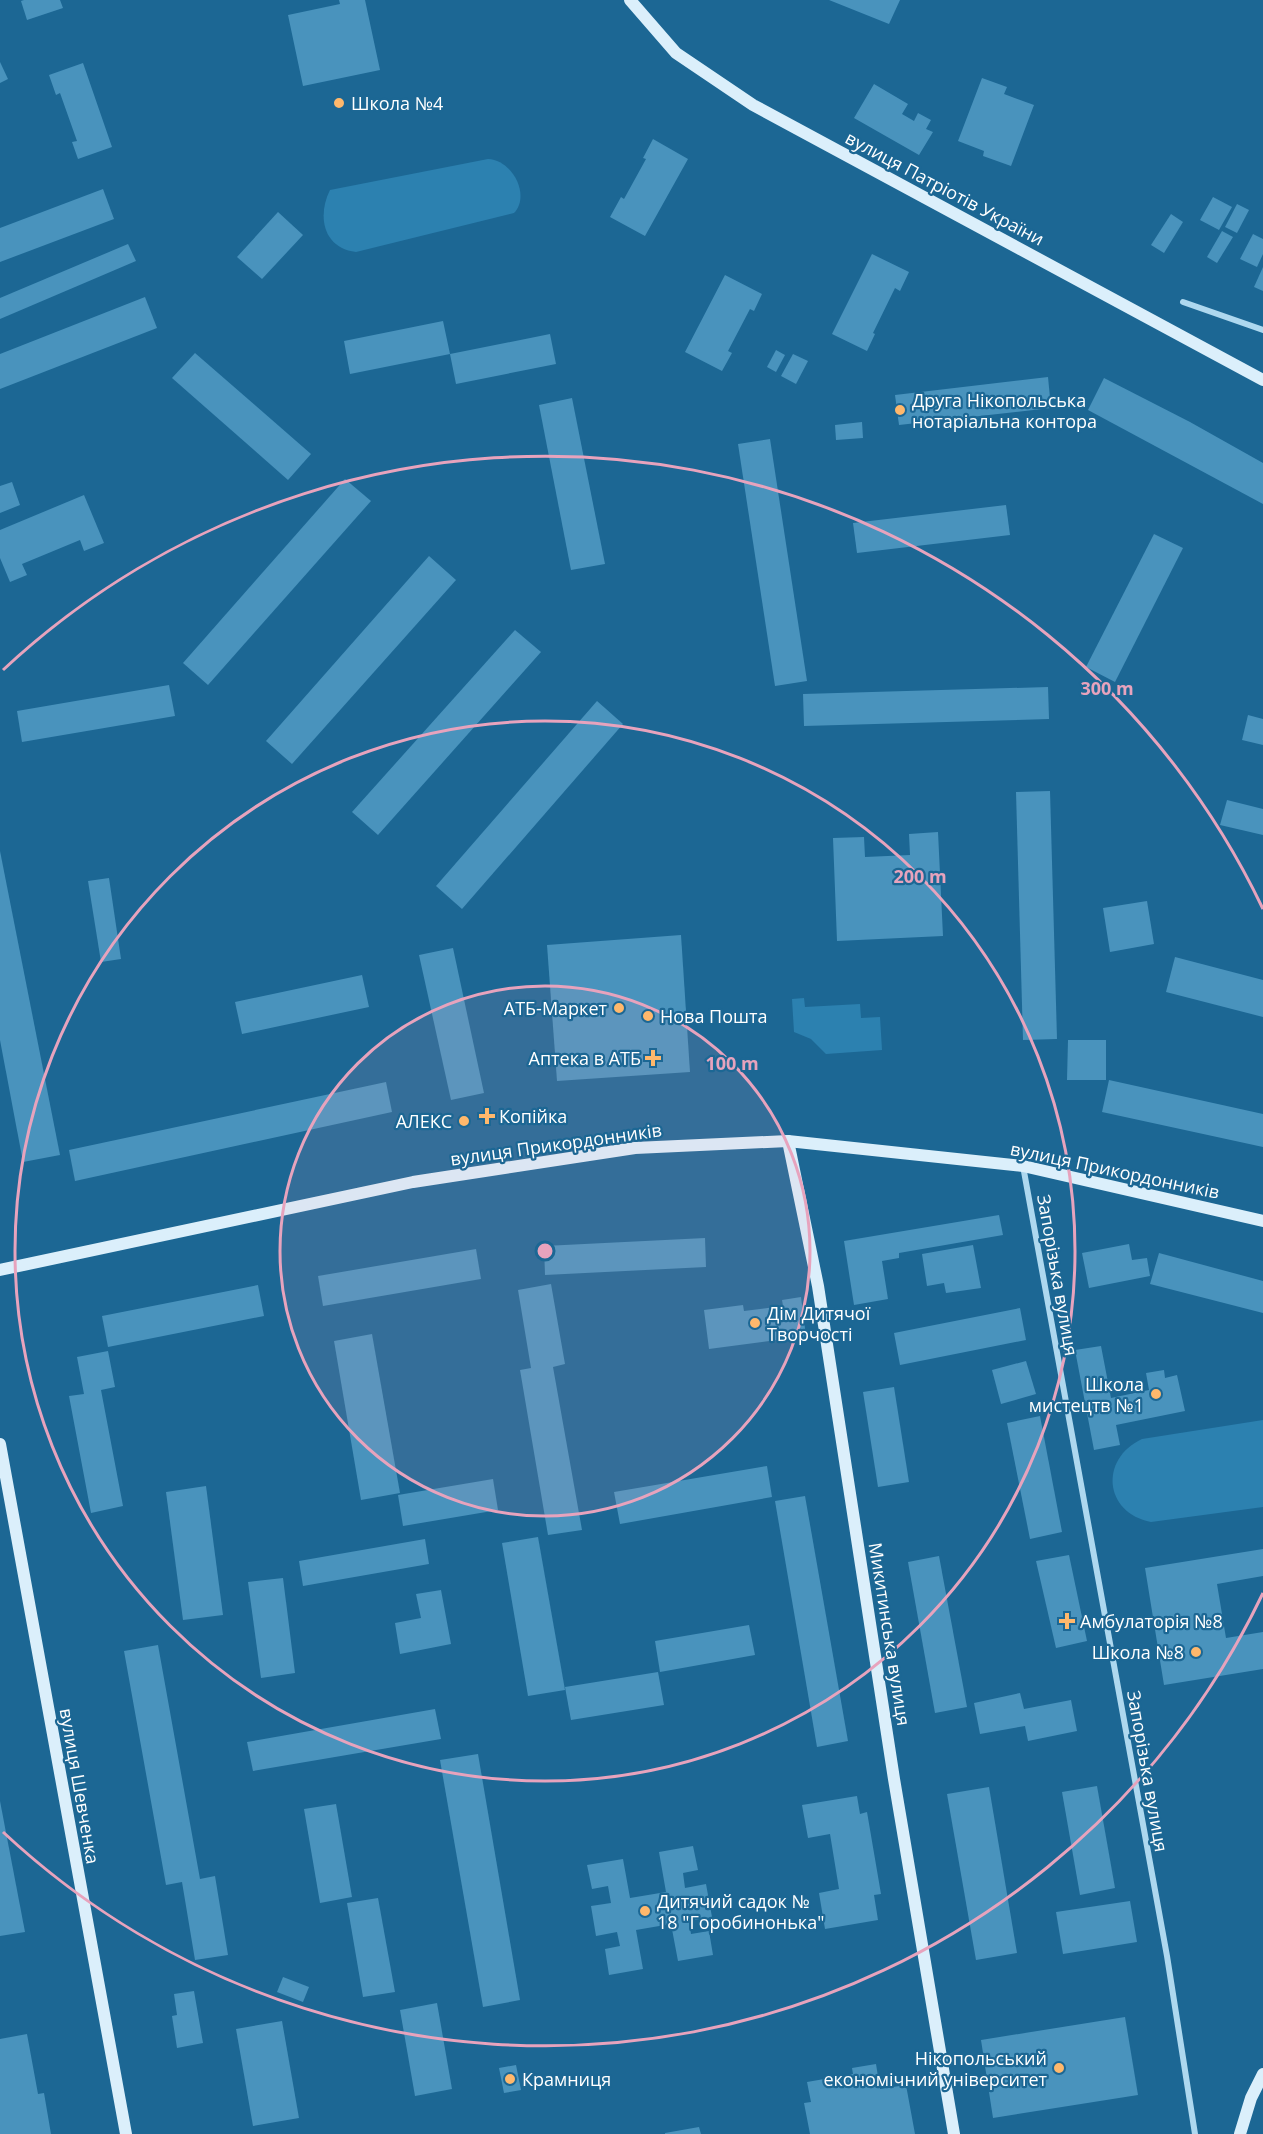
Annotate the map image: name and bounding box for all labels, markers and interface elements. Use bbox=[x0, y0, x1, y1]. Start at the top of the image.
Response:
place label: Школа №4 bbox=[351, 91, 443, 115]
marker: Школа №4 bbox=[332, 96, 346, 110]
street label: вулиця Патріотів України bbox=[841, 125, 1049, 251]
place label: Друга Нікопольська нотаріальна контора bbox=[912, 388, 1097, 433]
marker: Друга Нікопольська нотаріальна контора bbox=[893, 403, 907, 417]
text: 300 m bbox=[1080, 676, 1134, 700]
text: 200 m bbox=[893, 864, 947, 888]
place label: АТБ-Маркет bbox=[504, 996, 608, 1020]
marker: АТБ-Маркет bbox=[612, 1001, 626, 1015]
place label: Нова Пошта bbox=[660, 1004, 768, 1028]
marker: Нова Пошта bbox=[641, 1009, 655, 1023]
place label: Аптека в АТБ bbox=[529, 1046, 641, 1070]
marker: Аптека в АТБ bbox=[646, 1051, 660, 1065]
text: 100 m bbox=[705, 1051, 759, 1075]
place label: Копійка bbox=[499, 1104, 567, 1128]
place label: АЛЕКС bbox=[396, 1109, 452, 1133]
marker: Копійка bbox=[480, 1109, 494, 1123]
marker: АЛЕКС bbox=[457, 1114, 471, 1128]
street label: вулиця Прикордонників bbox=[449, 1117, 663, 1171]
street label: вулиця Прикордонників bbox=[1008, 1136, 1222, 1204]
street label: Запорізька вулиця bbox=[1032, 1192, 1084, 1358]
centre of rings bbox=[535, 1241, 555, 1261]
place label: Дім Дитячої Творчості bbox=[767, 1301, 871, 1346]
marker: Дім Дитячої Творчості bbox=[748, 1316, 762, 1330]
place label: Школа мистецтв №1 bbox=[1029, 1372, 1144, 1417]
marker: Школа мистецтв №1 bbox=[1149, 1387, 1163, 1401]
street label: Микитинська вулиця bbox=[864, 1541, 916, 1727]
place label: Амбулаторія №8 bbox=[1080, 1609, 1223, 1633]
marker: Амбулаторія №8 bbox=[1058, 1612, 1076, 1630]
place label: Школа №8 bbox=[1092, 1640, 1184, 1664]
marker: Школа №8 bbox=[1189, 1645, 1203, 1659]
street label: Запорізька вулиця bbox=[1122, 1688, 1174, 1854]
street label: вулиця Шевченка bbox=[54, 1706, 106, 1866]
place label: Дитячий садок № 18 "Горобинонька" bbox=[657, 1889, 824, 1934]
marker: Дитячий садок № 18 "Горобинонька" bbox=[638, 1904, 652, 1918]
place label: Нікопольський економічний університет bbox=[823, 2046, 1048, 2091]
marker: Нікопольський економічний університет bbox=[1052, 2061, 1066, 2075]
place label: Крамниця bbox=[522, 2067, 611, 2091]
marker: Крамниця bbox=[503, 2072, 517, 2086]

